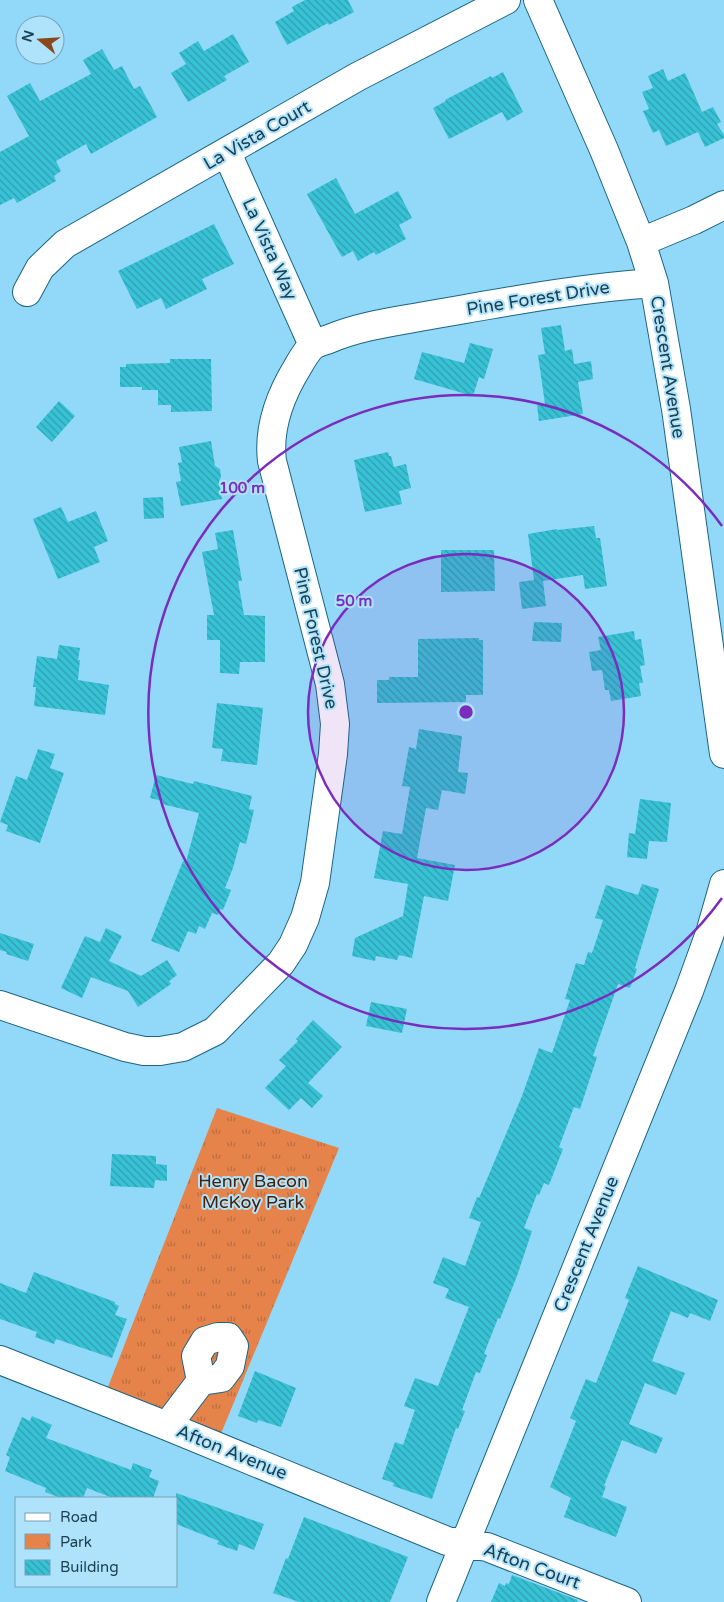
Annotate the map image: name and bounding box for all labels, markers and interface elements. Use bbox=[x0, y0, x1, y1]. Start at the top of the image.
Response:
north arrow bbox=[15, 15, 65, 65]
text: N bbox=[18, 28, 38, 44]
street label: La Vista Court bbox=[199, 95, 315, 175]
street label: La Vista Way bbox=[238, 195, 302, 304]
street label: Pine Forest Drive bbox=[465, 276, 611, 320]
street label: Crescent Avenue bbox=[646, 294, 690, 440]
text: 100 m bbox=[219, 479, 265, 497]
street label: Pine Forest Drive bbox=[289, 565, 343, 711]
text: 50 m bbox=[336, 592, 372, 610]
centre of rings bbox=[457, 703, 475, 721]
park label: Henry Bacon McKoy Park bbox=[198, 1170, 308, 1213]
street label: Crescent Avenue bbox=[549, 1173, 623, 1315]
street label: Afton Avenue bbox=[173, 1420, 291, 1484]
legend bbox=[15, 1497, 178, 1587]
text: Road bbox=[60, 1508, 98, 1526]
text: Park bbox=[60, 1533, 92, 1551]
street label: Afton Court bbox=[481, 1538, 583, 1594]
text: Building bbox=[60, 1558, 119, 1576]

